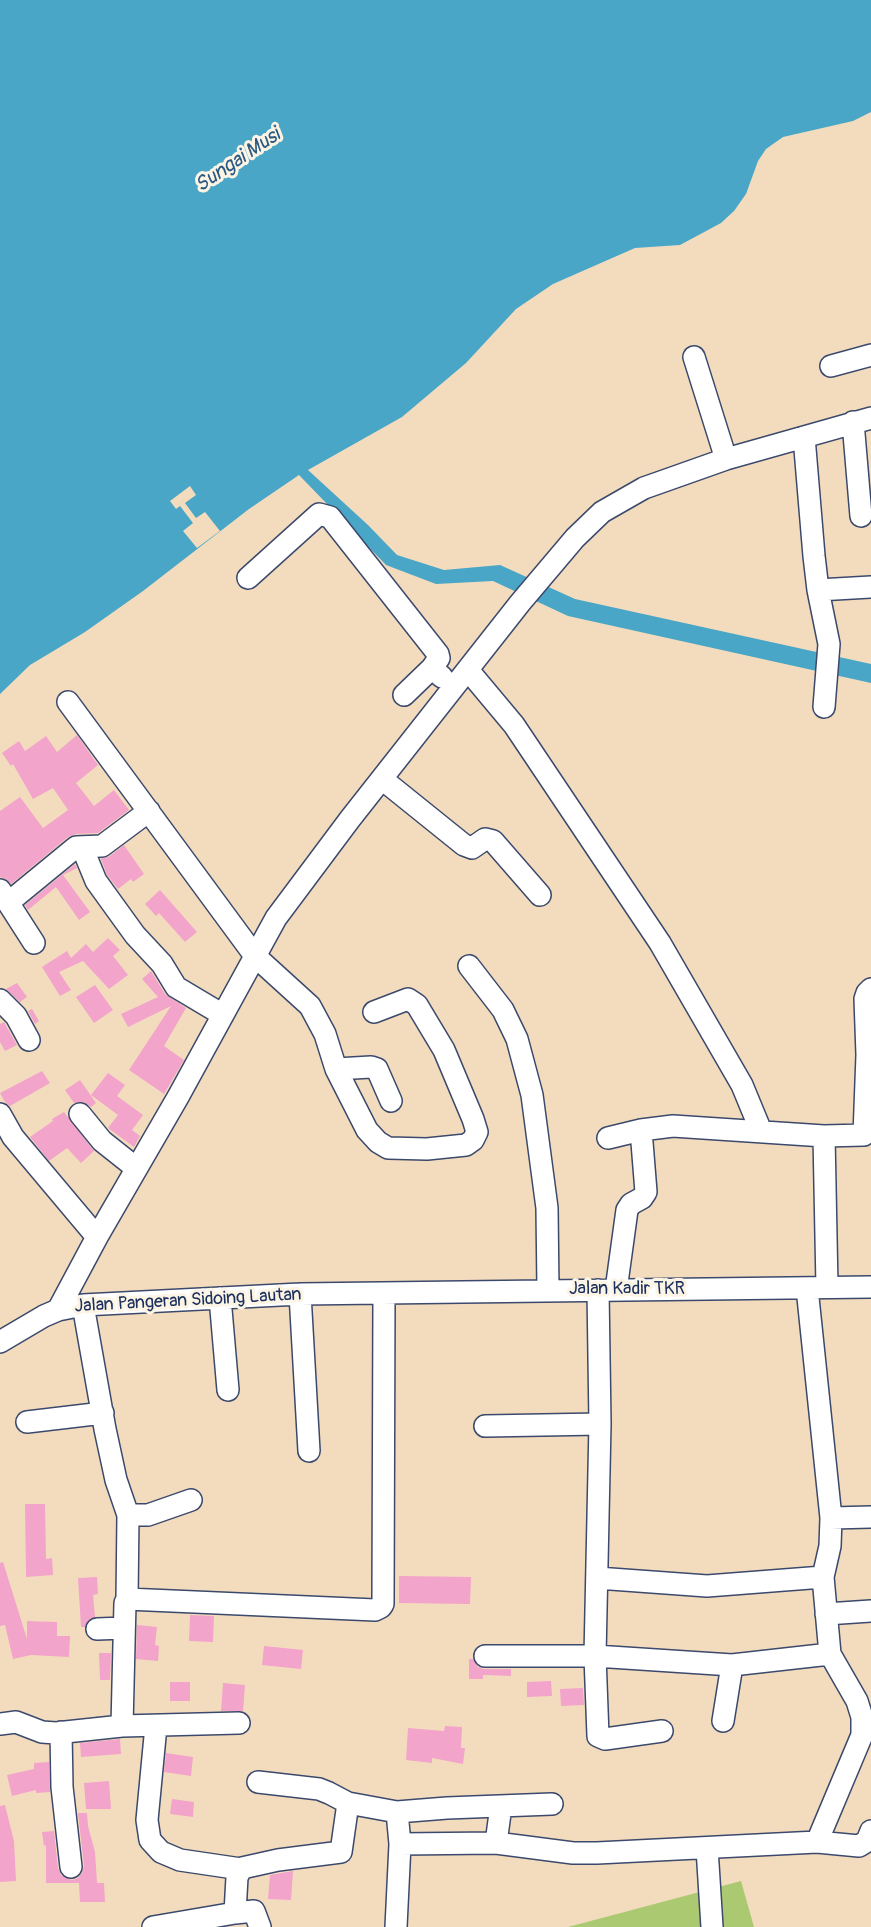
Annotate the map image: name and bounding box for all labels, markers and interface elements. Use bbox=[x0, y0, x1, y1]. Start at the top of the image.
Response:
water label: Sungai Musi bbox=[191, 124, 285, 198]
street label: Jalan Kadir TKR bbox=[569, 1278, 685, 1300]
street label: Jalan Pangeran Sidoing Lautan bbox=[74, 1284, 302, 1318]

